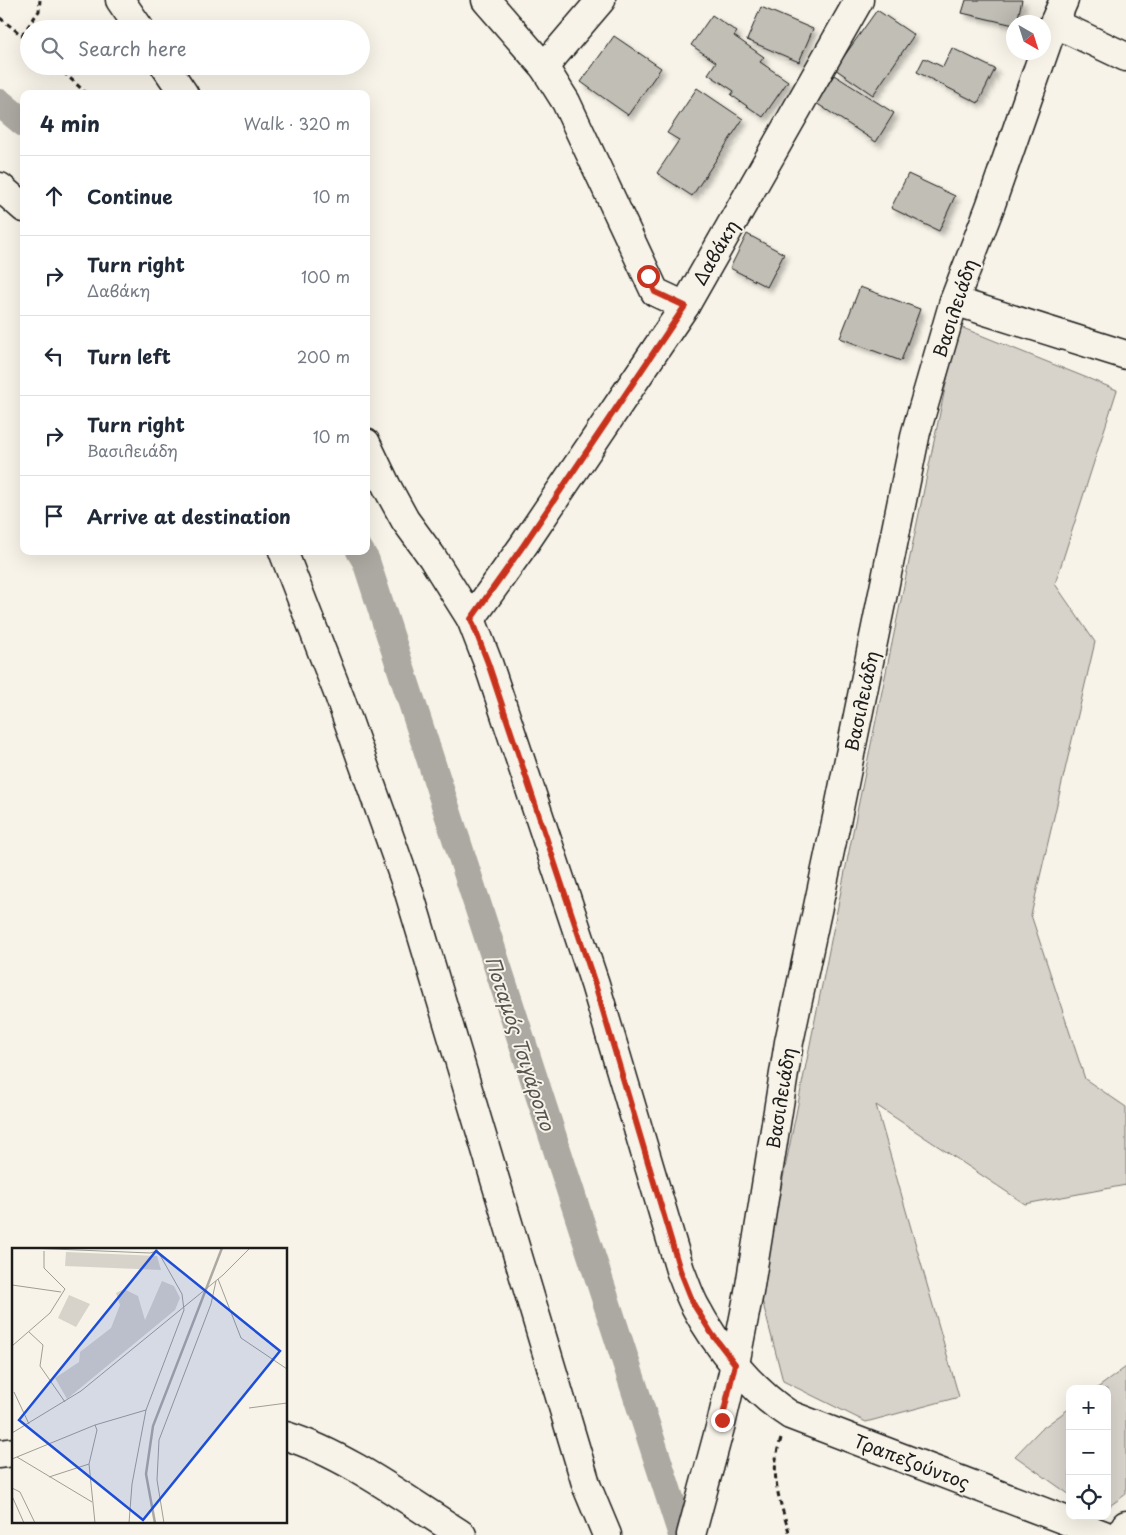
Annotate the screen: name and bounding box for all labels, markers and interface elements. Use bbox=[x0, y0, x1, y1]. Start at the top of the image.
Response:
north arrow bbox=[1006, 15, 1051, 60]
search box bbox=[20, 20, 370, 75]
icon: search bbox=[38, 34, 66, 62]
text: Search here bbox=[78, 34, 187, 62]
text: 4 min bbox=[40, 107, 100, 139]
text: Walk · 320 m bbox=[244, 111, 350, 135]
icon: ahead bbox=[40, 182, 68, 210]
text: Continue bbox=[87, 182, 173, 210]
text: 10 m bbox=[313, 184, 350, 208]
street label: Δαβάκη bbox=[685, 214, 745, 290]
text: Turn right bbox=[87, 250, 185, 278]
street label: Βασιλειάδη bbox=[925, 255, 983, 361]
icon: right bbox=[40, 262, 68, 290]
text: 100 m bbox=[301, 264, 350, 288]
route start bbox=[637, 265, 660, 288]
text: Δαβάκη bbox=[87, 278, 150, 302]
icon: left bbox=[40, 342, 68, 370]
text: Turn left bbox=[87, 342, 171, 370]
text: 200 m bbox=[297, 344, 350, 368]
text: Turn right bbox=[87, 410, 185, 438]
icon: right bbox=[40, 422, 68, 450]
text: 10 m bbox=[313, 424, 350, 448]
text: Βασιλειάδη bbox=[87, 438, 178, 462]
icon: arrive bbox=[40, 502, 68, 530]
text: Arrive at destination bbox=[87, 502, 291, 530]
street label: Βασιλειάδη bbox=[837, 648, 885, 754]
water label: Ποταμός Τσιγάροπο bbox=[480, 952, 563, 1135]
street label: Βασιλειάδη bbox=[759, 1045, 801, 1151]
inset map bbox=[12, 1248, 288, 1522]
map controls bbox=[1066, 1385, 1111, 1520]
button: + bbox=[1066, 1385, 1111, 1430]
route end bbox=[711, 1409, 734, 1432]
street label: Τραπεζούντος bbox=[850, 1427, 974, 1495]
button: − bbox=[1066, 1430, 1111, 1475]
button: locate bbox=[1066, 1475, 1111, 1520]

